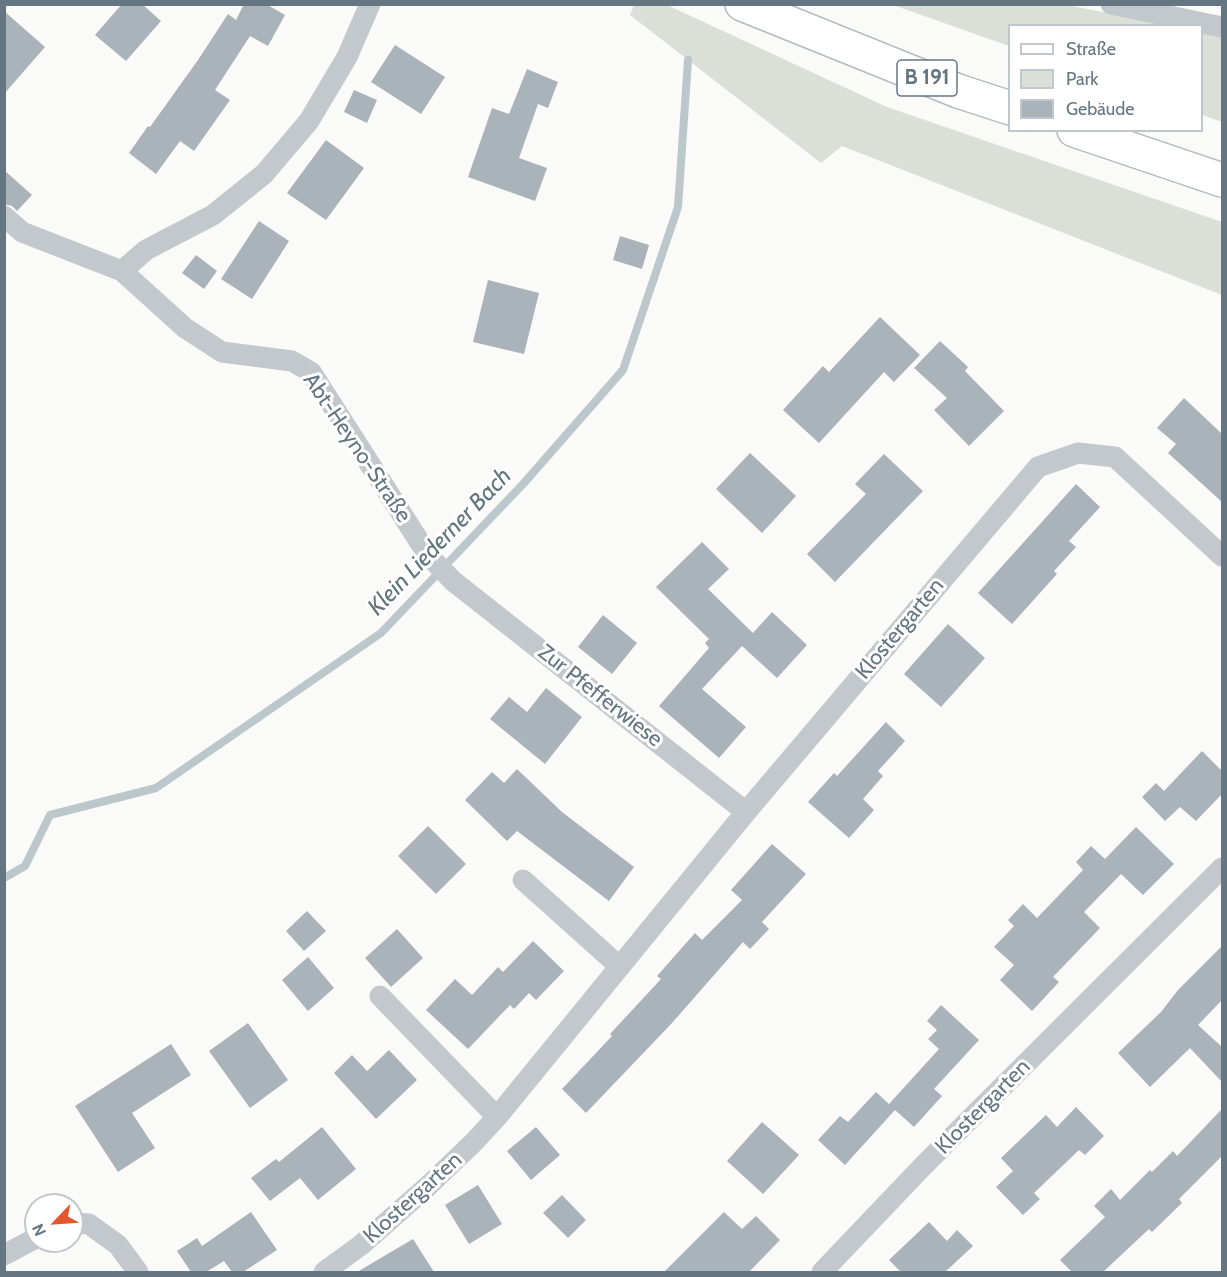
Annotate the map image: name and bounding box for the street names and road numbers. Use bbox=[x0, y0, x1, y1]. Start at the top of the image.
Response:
road number: B 191 bbox=[897, 60, 957, 96]
street label: Abt-Heyno-Straße bbox=[297, 368, 417, 528]
street label: Klostergarten bbox=[850, 573, 950, 685]
street label: Zur Pfefferwiese bbox=[533, 639, 667, 753]
street label: Klostergarten bbox=[930, 1054, 1036, 1160]
street label: Klostergarten bbox=[358, 1147, 468, 1249]

